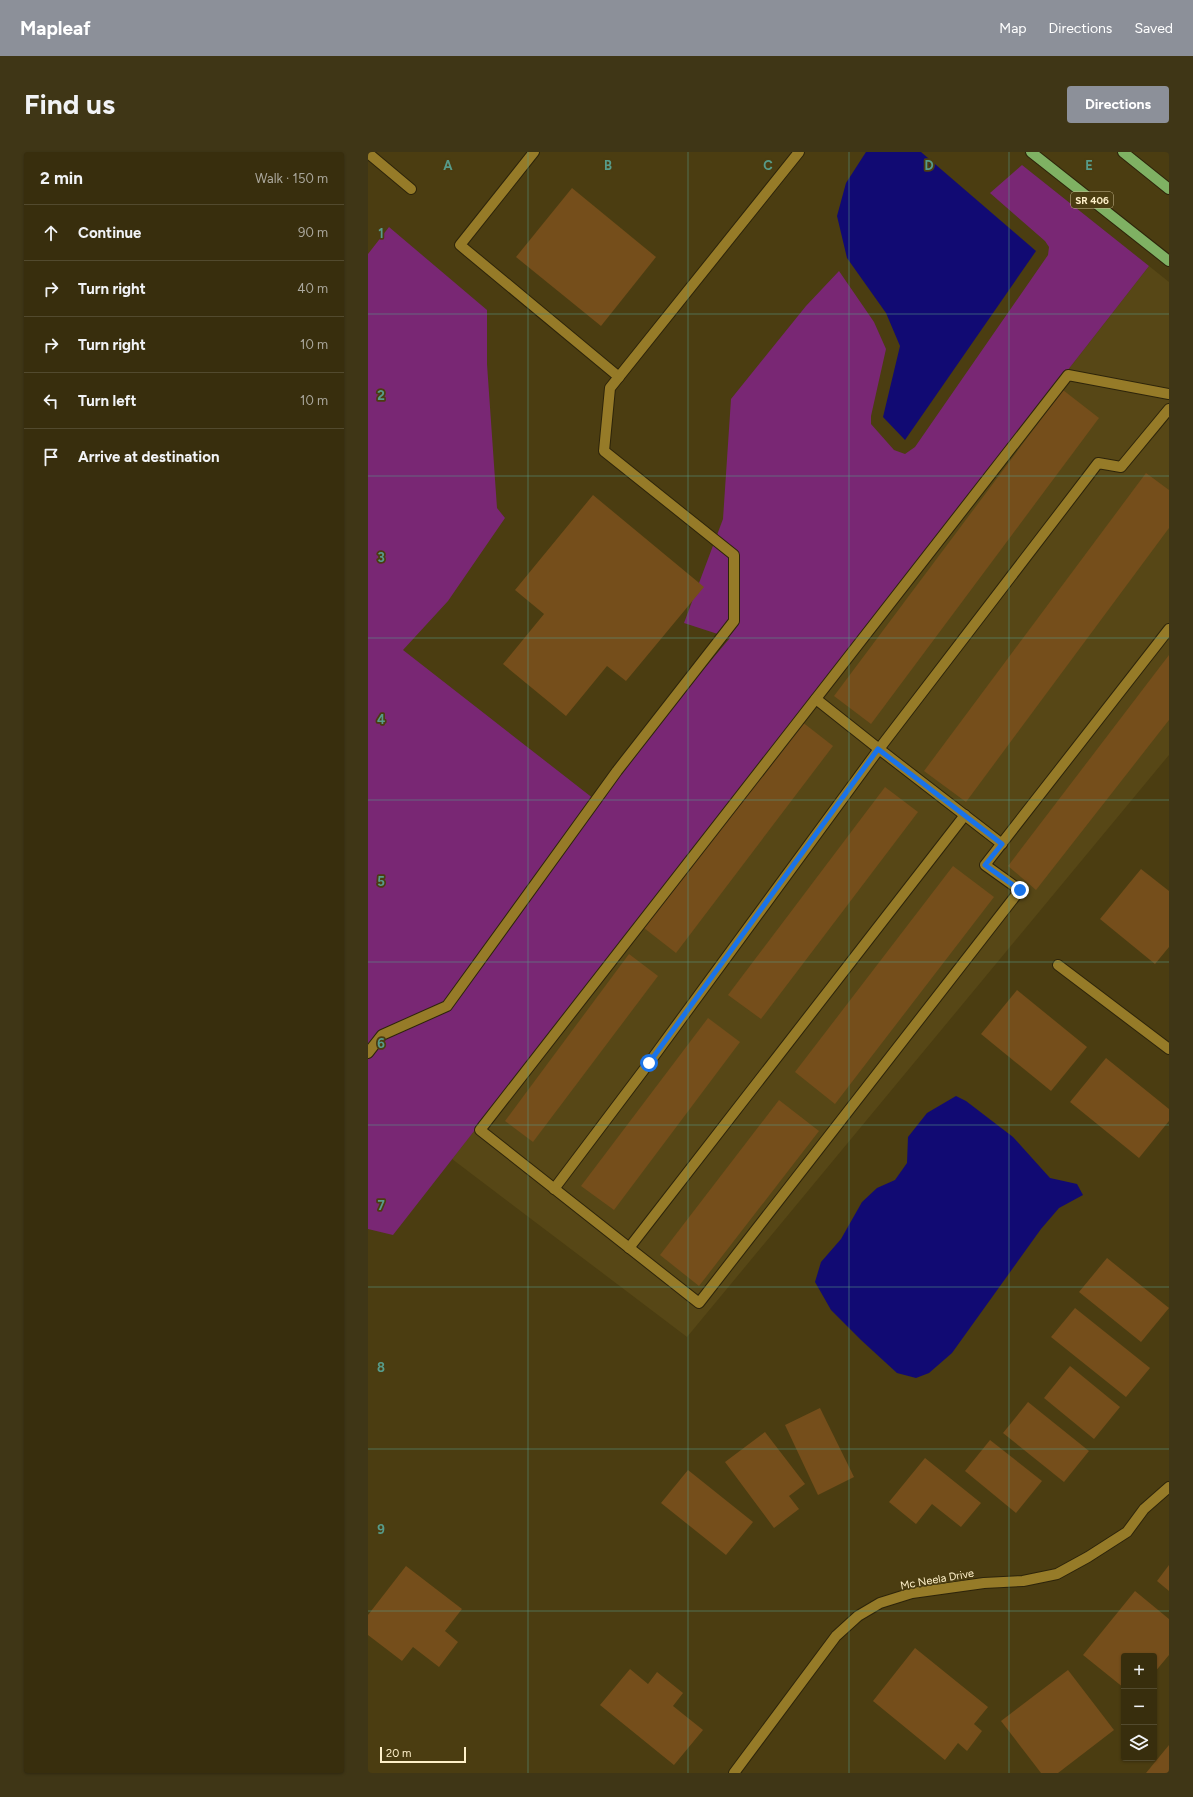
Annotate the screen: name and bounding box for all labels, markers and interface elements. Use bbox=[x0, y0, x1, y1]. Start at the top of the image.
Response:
text: Mapleaf bbox=[20, 17, 91, 40]
text: Map bbox=[999, 20, 1027, 37]
text: Directions bbox=[1049, 20, 1112, 37]
text: Saved bbox=[1134, 20, 1173, 37]
button: Directions bbox=[1067, 86, 1169, 123]
text: Find us bbox=[24, 87, 115, 121]
text: A bbox=[443, 158, 453, 173]
text: B bbox=[604, 158, 612, 173]
text: C bbox=[763, 158, 773, 173]
text: D bbox=[924, 158, 934, 173]
text: E bbox=[1085, 158, 1093, 173]
text: 2 min bbox=[40, 168, 83, 188]
text: Walk · 150 m bbox=[255, 171, 328, 186]
road number: SR 406 bbox=[1071, 192, 1113, 208]
icon: ahead bbox=[40, 222, 62, 244]
text: Continue bbox=[78, 224, 141, 242]
text: 90 m bbox=[298, 225, 328, 240]
text: 1 bbox=[378, 226, 384, 241]
icon: right bbox=[40, 278, 62, 300]
text: Turn right bbox=[78, 280, 146, 298]
text: 40 m bbox=[297, 281, 328, 296]
icon: right bbox=[40, 334, 62, 356]
text: Turn right bbox=[78, 336, 146, 354]
text: 10 m bbox=[300, 337, 328, 352]
text: 2 bbox=[377, 388, 385, 403]
icon: left bbox=[40, 390, 62, 412]
text: Turn left bbox=[78, 392, 136, 410]
text: 10 m bbox=[300, 393, 328, 408]
icon: arrive bbox=[40, 446, 62, 468]
text: Arrive at destination bbox=[78, 448, 219, 466]
text: 3 bbox=[377, 550, 385, 565]
text: 4 bbox=[377, 712, 385, 727]
text: 5 bbox=[377, 874, 385, 889]
route end bbox=[1011, 881, 1029, 899]
text: 6 bbox=[377, 1036, 385, 1051]
route start bbox=[640, 1054, 658, 1072]
text: 7 bbox=[377, 1198, 385, 1213]
text: 8 bbox=[377, 1360, 385, 1375]
text: 9 bbox=[377, 1522, 385, 1537]
street label: Mc Neela Drive bbox=[899, 1567, 975, 1592]
map controls bbox=[1121, 1653, 1157, 1761]
button: + bbox=[1121, 1653, 1157, 1689]
button: − bbox=[1121, 1689, 1157, 1725]
button: layers bbox=[1121, 1725, 1157, 1761]
scale bar bbox=[380, 1745, 466, 1764]
text: 20 m bbox=[386, 1747, 411, 1760]

